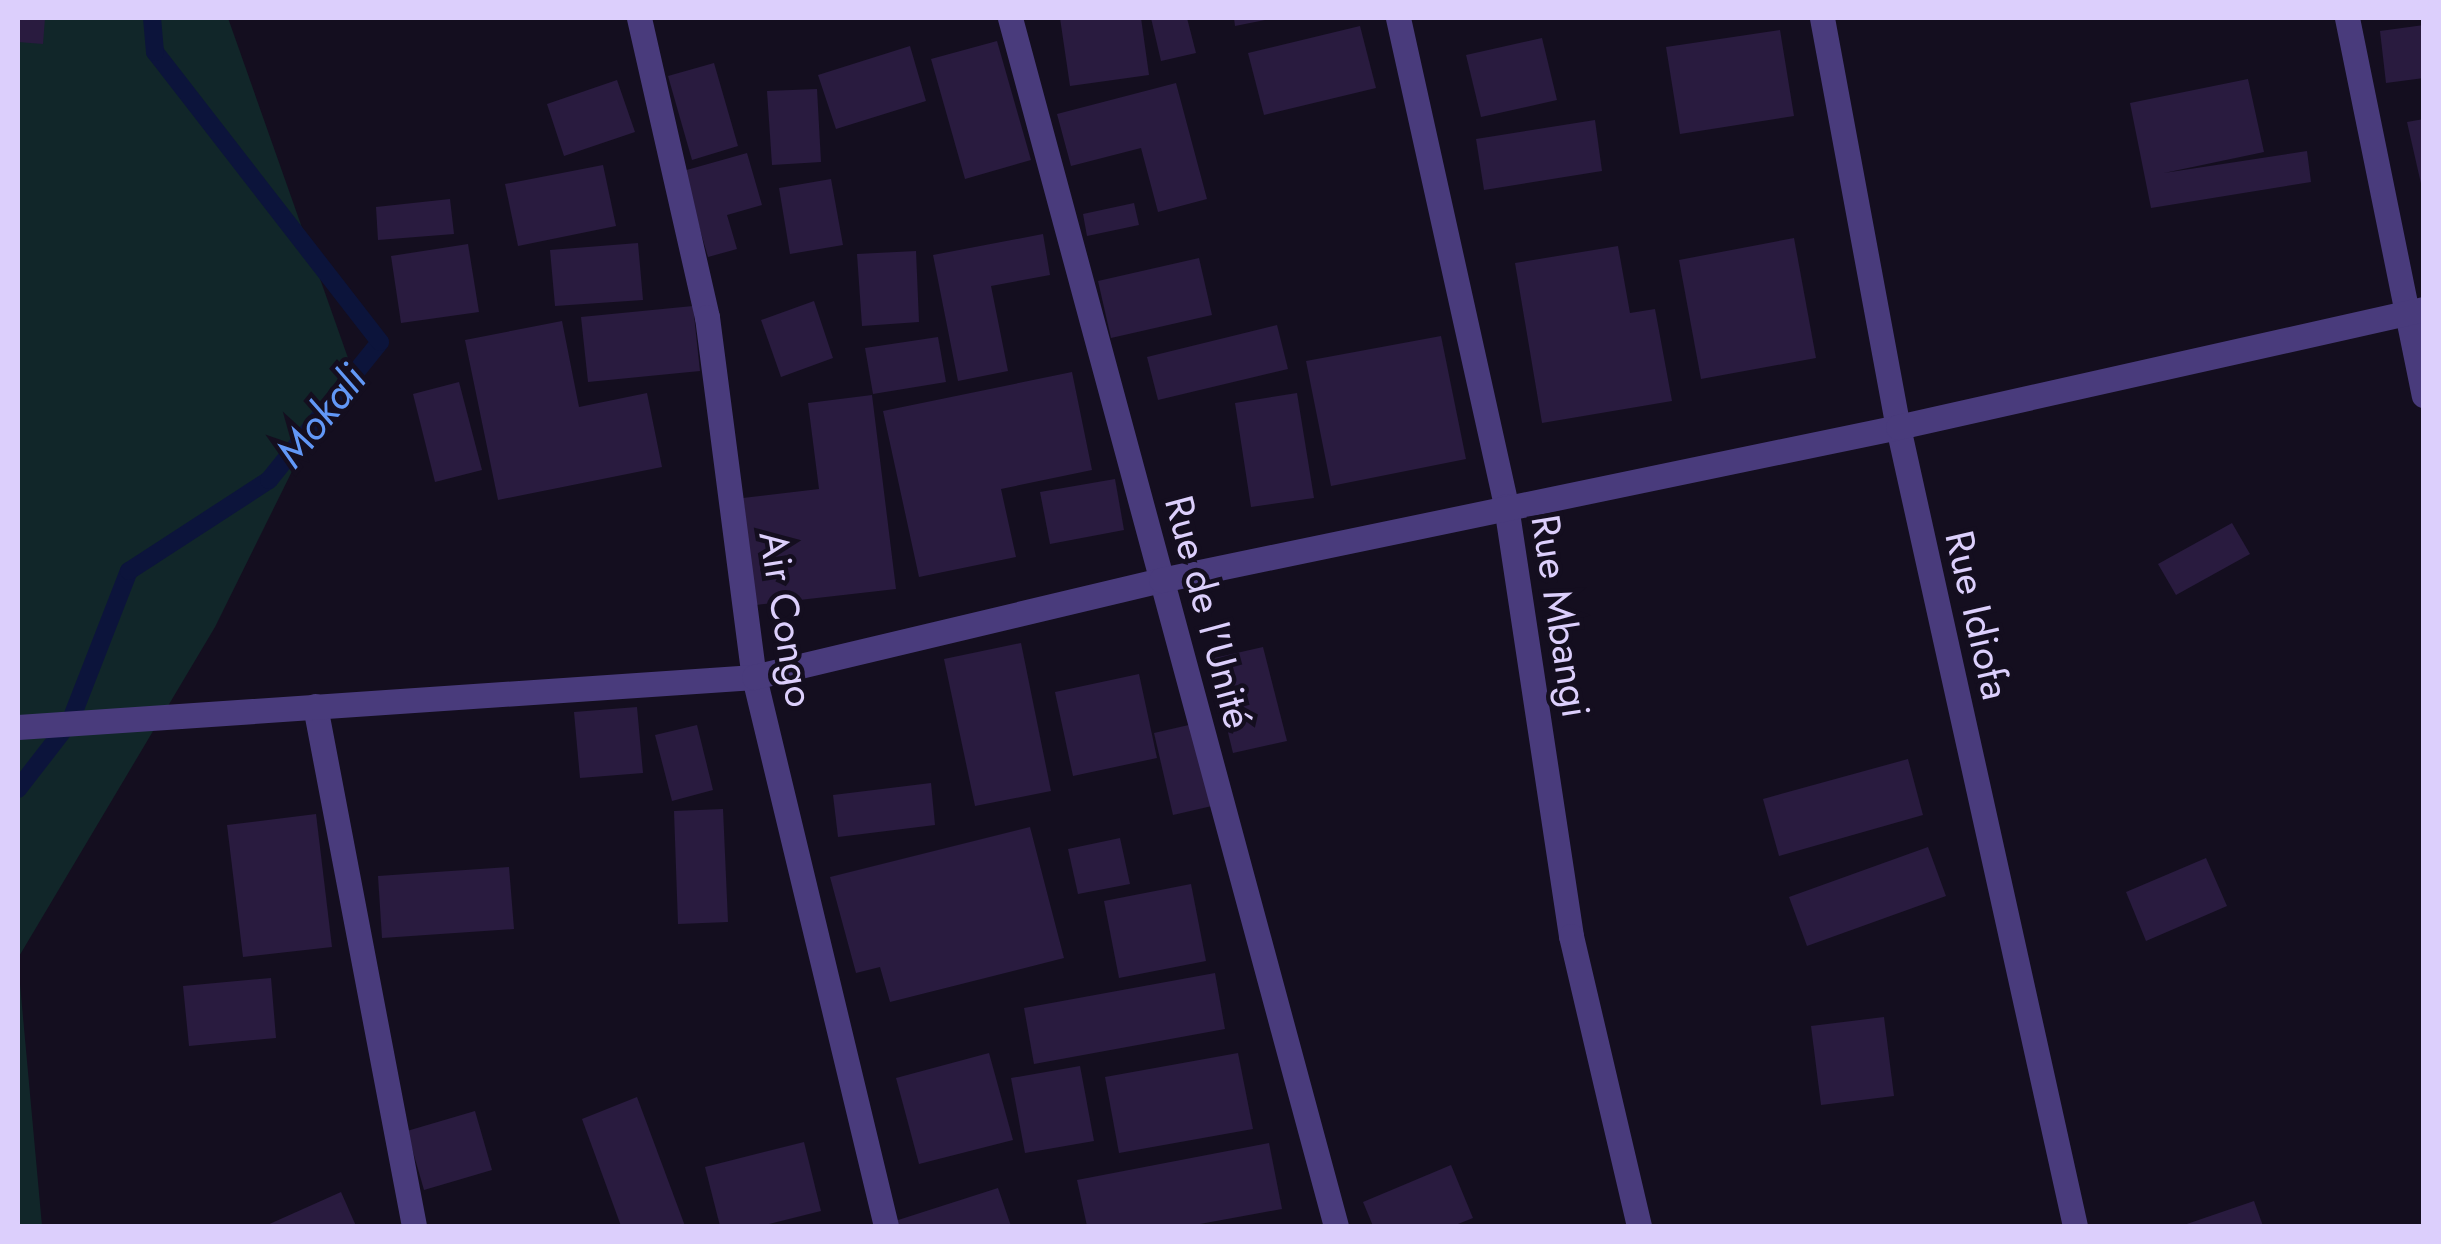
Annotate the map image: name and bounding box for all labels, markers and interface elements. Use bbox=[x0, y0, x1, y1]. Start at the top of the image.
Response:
water label: Mokali bbox=[265, 355, 377, 477]
street label: Rue de l'Unité bbox=[1155, 491, 1263, 733]
street label: Rue Mbangi bbox=[1521, 511, 1601, 721]
street label: Rue Idiofa bbox=[1935, 526, 2021, 704]
street label: Air Congo bbox=[749, 528, 825, 710]

